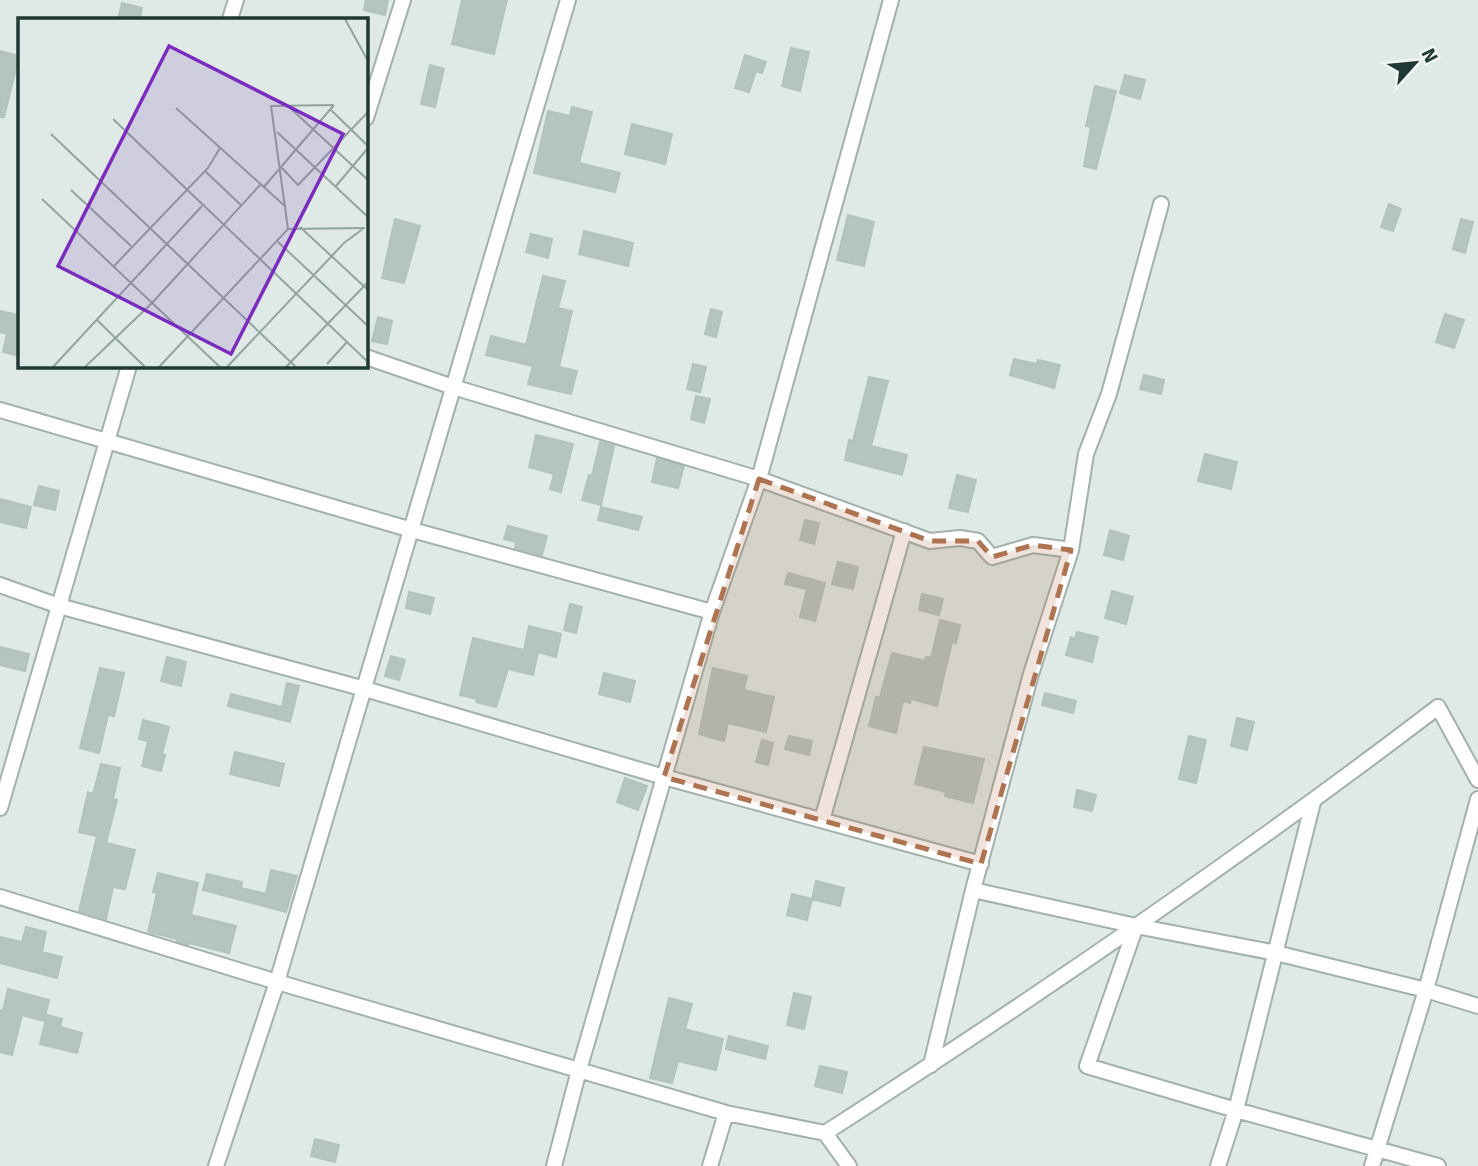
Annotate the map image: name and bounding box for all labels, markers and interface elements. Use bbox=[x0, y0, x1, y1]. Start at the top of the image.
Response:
inset map bbox=[18, 18, 368, 368]
north arrow bbox=[1380, 28, 1450, 98]
text: N bbox=[1416, 44, 1443, 67]

